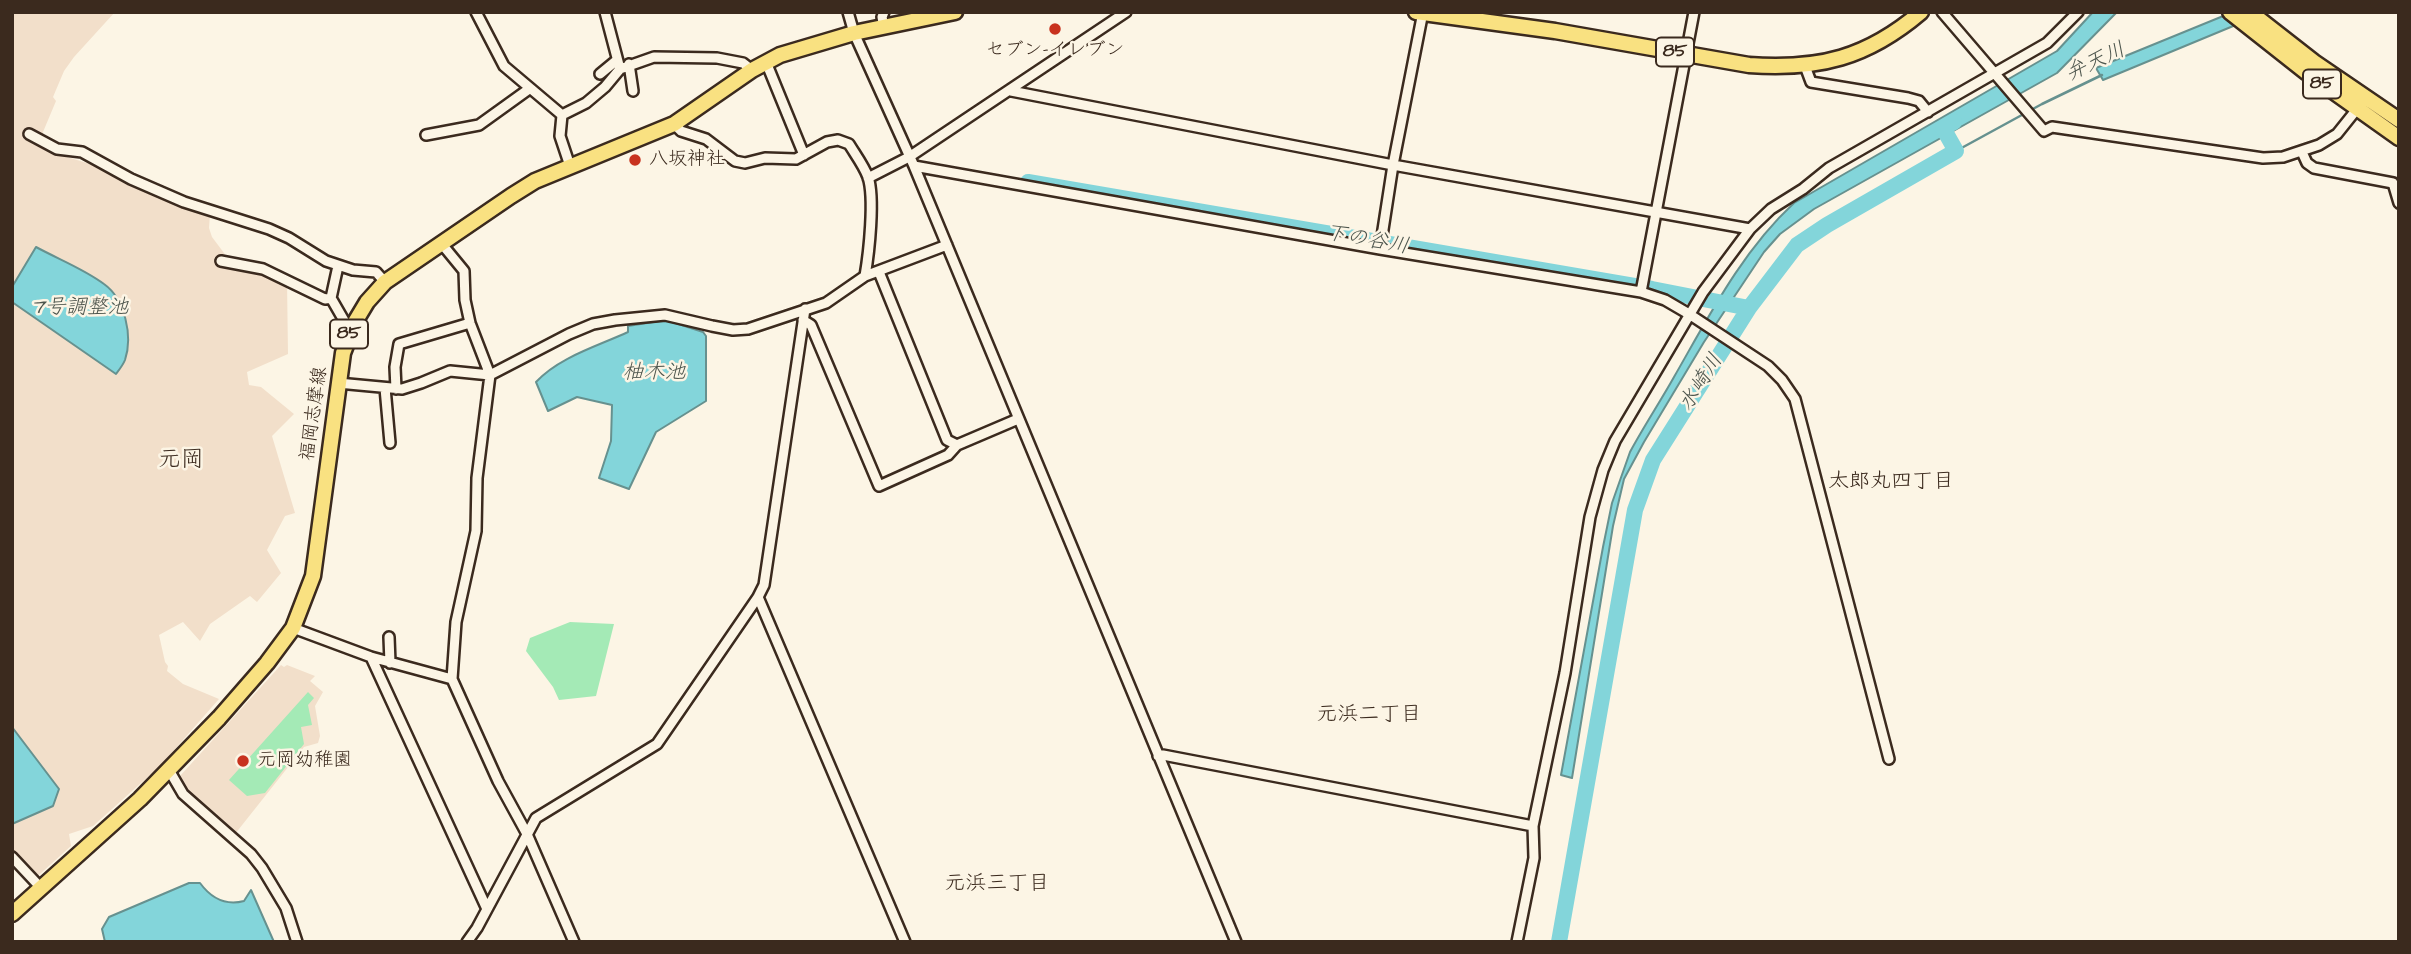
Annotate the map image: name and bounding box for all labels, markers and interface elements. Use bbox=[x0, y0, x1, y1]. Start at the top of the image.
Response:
marker: セブン-イレブン bbox=[1047, 21, 1063, 37]
road number: 85 bbox=[1656, 38, 1694, 66]
water label: 弁天川 bbox=[2062, 38, 2130, 88]
place label: セブン-イレブン bbox=[986, 40, 1124, 62]
road number: 85 bbox=[2303, 70, 2341, 98]
place label: 八坂神社 bbox=[649, 149, 725, 171]
marker: 八坂神社 bbox=[627, 152, 643, 168]
water label: 下の谷川 bbox=[1323, 221, 1411, 261]
water label: 7号調整池 bbox=[32, 296, 128, 322]
road number: 85 bbox=[330, 320, 368, 348]
water label: 水崎川 bbox=[1675, 350, 1729, 416]
water label: 柚木池 bbox=[623, 361, 685, 387]
street label: 福岡志摩線 bbox=[297, 365, 333, 463]
district label: 元岡 bbox=[158, 447, 204, 475]
district label: 太郎丸四丁目 bbox=[1828, 470, 1954, 496]
district label: 元浜二丁目 bbox=[1317, 703, 1421, 729]
place label: 元岡幼稚園 bbox=[257, 750, 352, 772]
marker: 元岡幼稚園 bbox=[235, 753, 251, 769]
district label: 元浜三丁目 bbox=[945, 872, 1049, 898]

